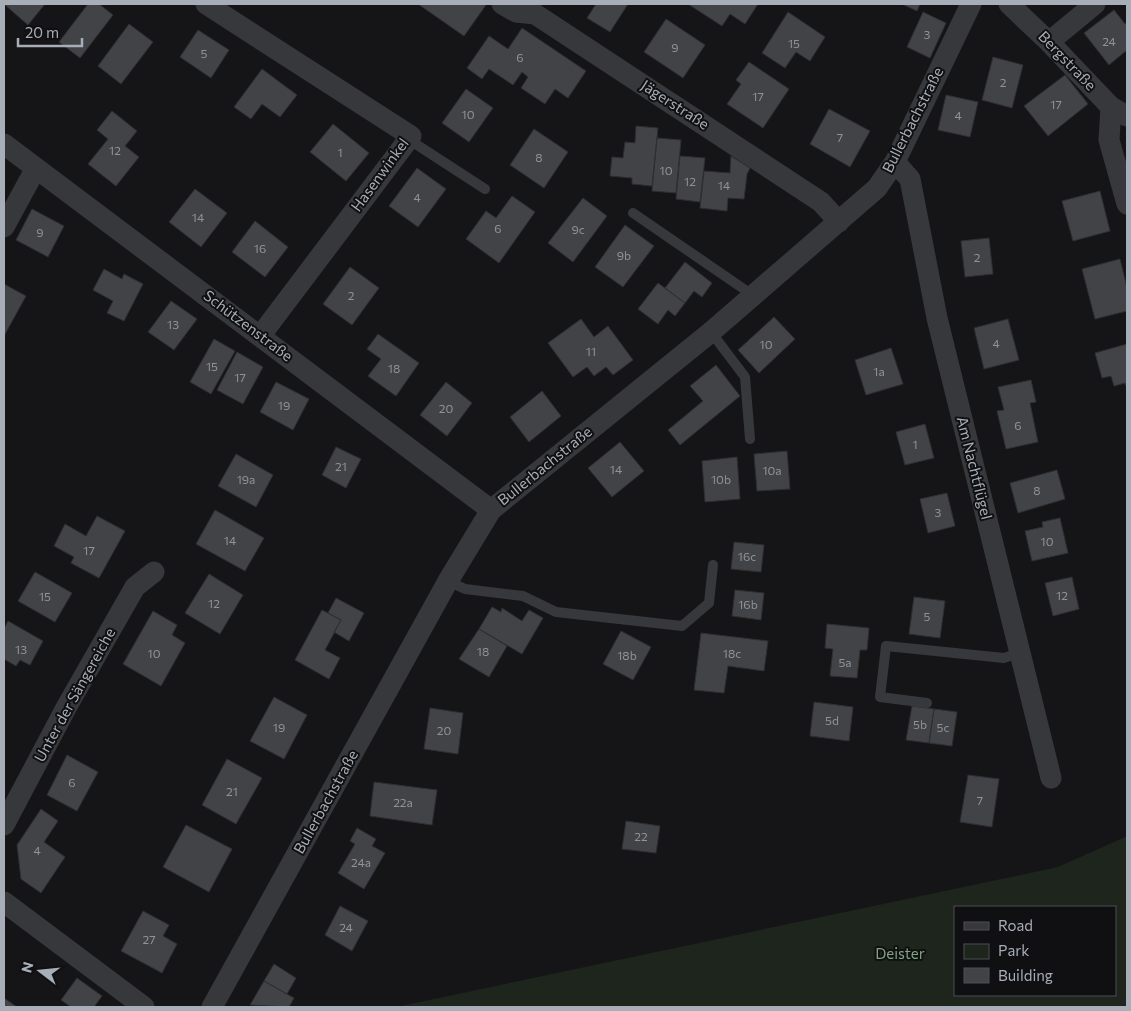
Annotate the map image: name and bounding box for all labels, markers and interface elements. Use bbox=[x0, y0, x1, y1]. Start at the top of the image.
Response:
scale bar bbox=[18, 15, 81, 47]
text: 20 m bbox=[25, 23, 59, 41]
house number: 3 bbox=[924, 27, 931, 41]
street label: Bergstraße bbox=[1035, 27, 1100, 94]
house number: 24 bbox=[1102, 34, 1116, 48]
house number: 15 bbox=[788, 36, 800, 50]
house number: 9 bbox=[671, 40, 679, 54]
house number: 5 bbox=[201, 46, 208, 60]
house number: 6 bbox=[516, 50, 524, 64]
street label: Bullerbachstraße bbox=[878, 64, 946, 175]
house number: 2 bbox=[1000, 75, 1007, 89]
street label: Jägerstraße bbox=[638, 76, 713, 133]
house number: 17 bbox=[752, 89, 764, 103]
house number: 17 bbox=[1050, 97, 1062, 111]
house number: 10 bbox=[462, 107, 475, 121]
house number: 4 bbox=[954, 108, 962, 122]
house number: 7 bbox=[837, 130, 843, 144]
street label: Hasenwinkel bbox=[347, 134, 412, 215]
house number: 12 bbox=[109, 143, 121, 157]
house number: 1 bbox=[337, 145, 343, 159]
house number: 8 bbox=[535, 150, 543, 164]
house number: 10 bbox=[660, 163, 673, 177]
house number: 12 bbox=[684, 174, 696, 188]
house number: 14 bbox=[718, 178, 730, 192]
house number: 4 bbox=[413, 190, 421, 204]
house number: 14 bbox=[192, 210, 204, 224]
house number: 6 bbox=[494, 221, 502, 235]
house number: 9c bbox=[571, 222, 585, 236]
house number: 9 bbox=[36, 225, 44, 239]
house number: 16 bbox=[254, 241, 266, 255]
house number: 9b bbox=[617, 248, 631, 262]
house number: 2 bbox=[974, 250, 981, 264]
street label: Schützenstraße bbox=[200, 286, 297, 365]
house number: 2 bbox=[348, 288, 355, 302]
house number: 13 bbox=[167, 317, 179, 331]
house number: 4 bbox=[992, 336, 1000, 350]
house number: 10 bbox=[760, 337, 773, 351]
house number: 11 bbox=[586, 344, 596, 358]
house number: 15 bbox=[206, 359, 218, 373]
house number: 18 bbox=[388, 361, 400, 375]
house number: 1a bbox=[873, 364, 885, 378]
house number: 17 bbox=[234, 370, 246, 384]
house number: 19 bbox=[278, 398, 290, 412]
house number: 20 bbox=[439, 401, 453, 415]
street label: Am Nachtflügel bbox=[953, 414, 996, 521]
house number: 6 bbox=[1014, 418, 1022, 432]
street label: Bullerbachstraße bbox=[494, 422, 595, 509]
house number: 1 bbox=[912, 437, 918, 451]
house number: 21 bbox=[335, 459, 347, 473]
house number: 14 bbox=[610, 462, 622, 476]
house number: 10a bbox=[762, 463, 782, 477]
house number: 19a bbox=[237, 472, 255, 486]
house number: 10b bbox=[711, 472, 731, 486]
house number: 8 bbox=[1033, 483, 1041, 497]
house number: 3 bbox=[935, 505, 942, 519]
house number: 14 bbox=[224, 533, 236, 547]
house number: 10 bbox=[1041, 534, 1054, 548]
house number: 17 bbox=[83, 543, 95, 557]
house number: 16c bbox=[738, 549, 756, 563]
house number: 12 bbox=[1056, 588, 1068, 602]
house number: 15 bbox=[39, 589, 51, 603]
house number: 12 bbox=[208, 596, 220, 610]
house number: 16b bbox=[738, 597, 758, 611]
house number: 5 bbox=[924, 609, 931, 623]
street label: Unter der Sängereiche bbox=[30, 624, 118, 765]
house number: 13 bbox=[15, 642, 27, 656]
house number: 18 bbox=[477, 644, 489, 658]
house number: 10 bbox=[148, 646, 161, 660]
house number: 18c bbox=[723, 646, 741, 660]
house number: 18b bbox=[617, 648, 637, 662]
house number: 5a bbox=[838, 655, 852, 669]
house number: 5d bbox=[825, 713, 839, 727]
house number: 5b bbox=[913, 717, 927, 731]
house number: 19 bbox=[273, 720, 285, 734]
house number: 5c bbox=[937, 720, 949, 734]
house number: 20 bbox=[437, 723, 451, 737]
street label: Bullerbachstraße bbox=[289, 746, 361, 857]
house number: 6 bbox=[68, 775, 76, 789]
house number: 21 bbox=[226, 784, 238, 798]
house number: 7 bbox=[977, 793, 983, 807]
house number: 22a bbox=[393, 795, 413, 809]
house number: 22 bbox=[634, 829, 648, 843]
house number: 4 bbox=[33, 843, 41, 857]
house number: 24a bbox=[351, 855, 371, 869]
legend bbox=[954, 906, 1116, 996]
text: Road bbox=[998, 916, 1033, 934]
house number: 24 bbox=[339, 920, 353, 934]
house number: 27 bbox=[143, 932, 155, 946]
text: Park bbox=[998, 941, 1029, 959]
park label: Deister bbox=[875, 944, 925, 962]
north arrow bbox=[15, 946, 65, 996]
text: N bbox=[17, 960, 37, 975]
text: Building bbox=[998, 966, 1053, 984]

